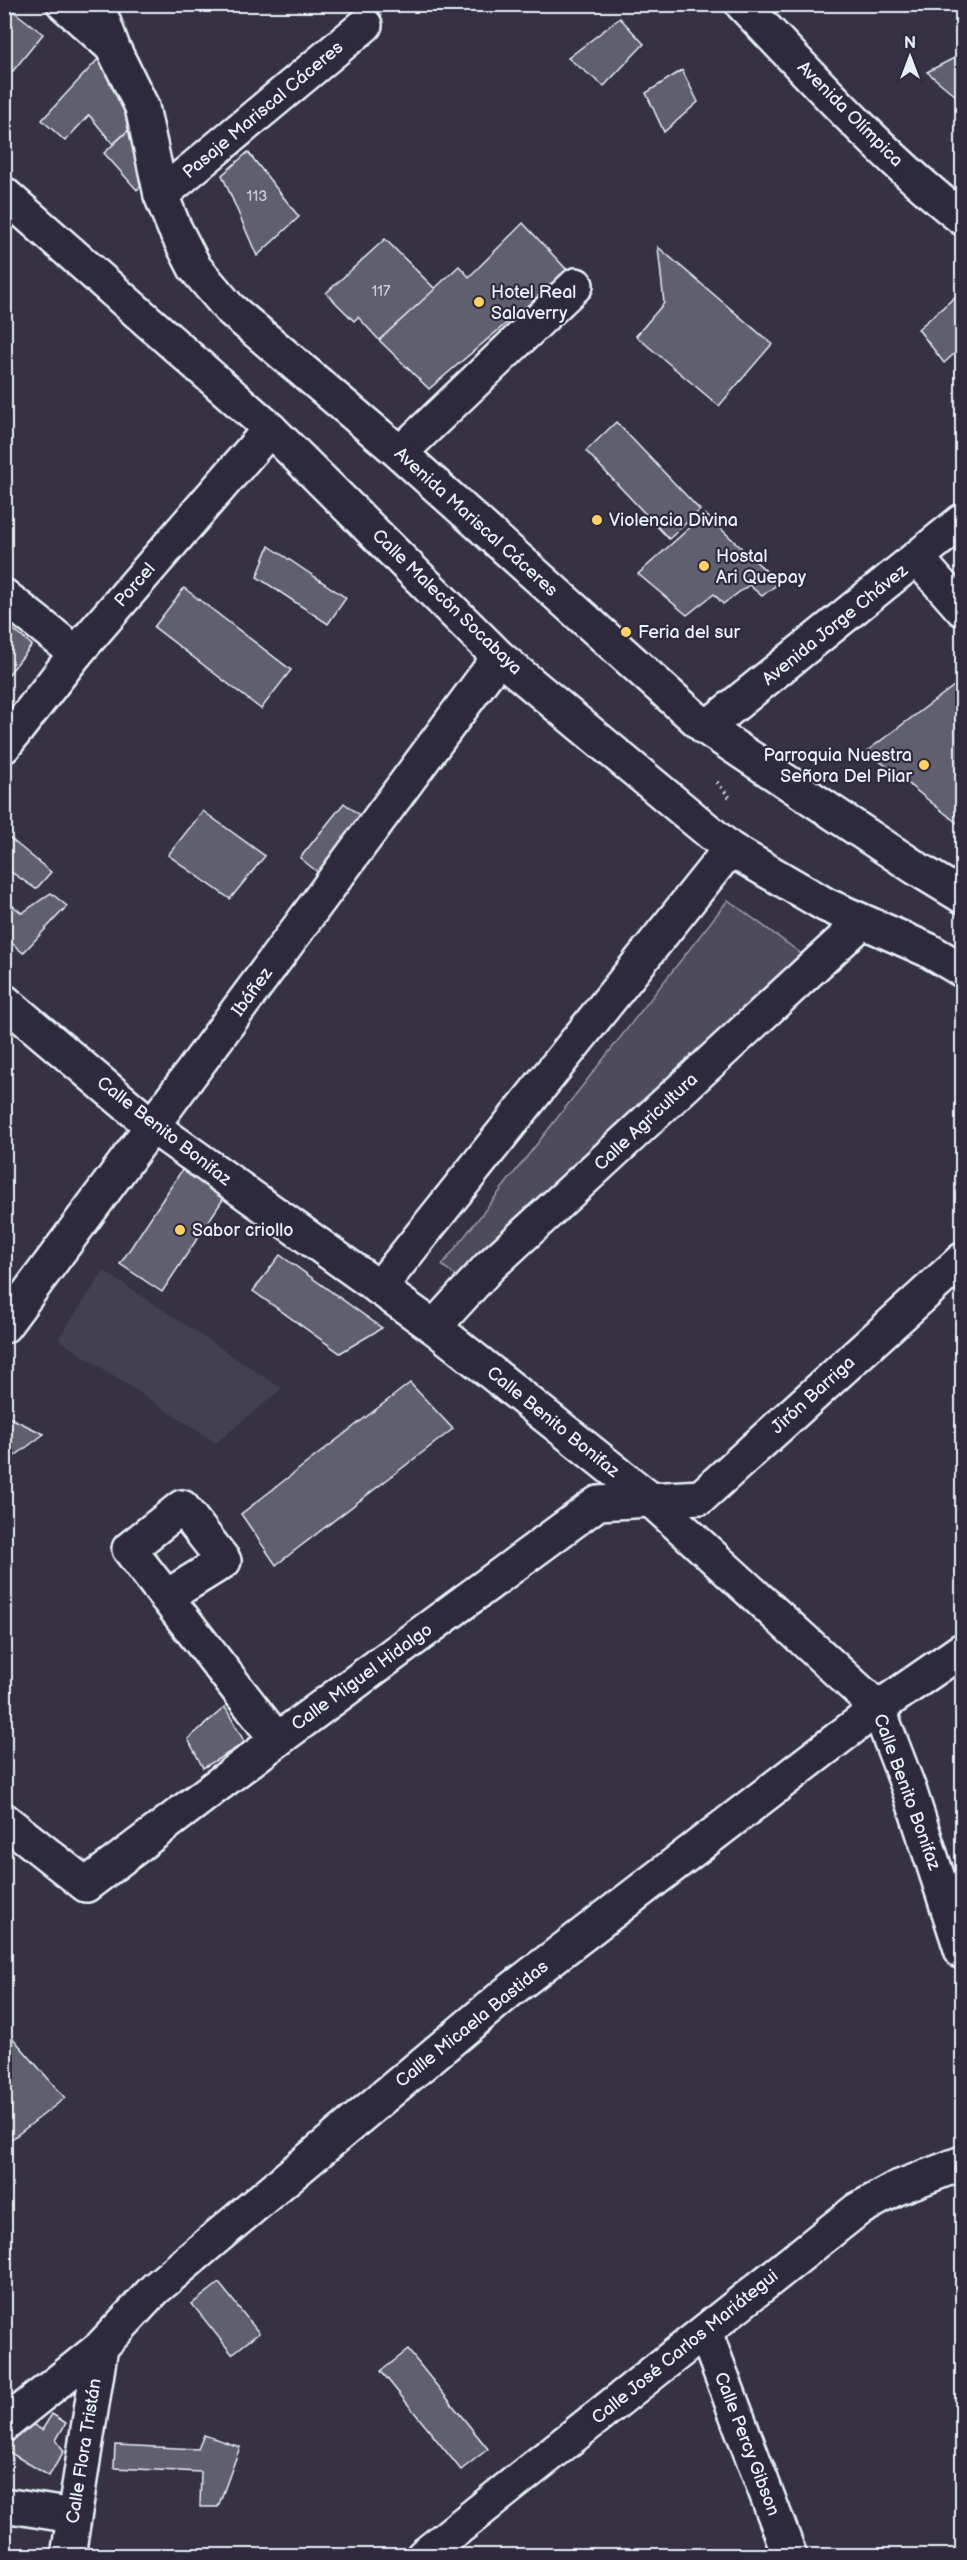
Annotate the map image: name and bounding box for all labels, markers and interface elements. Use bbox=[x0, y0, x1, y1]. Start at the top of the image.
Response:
north arrow bbox=[880, 27, 940, 87]
text: N bbox=[904, 34, 916, 53]
street label: Pasaje Mariscal Cáceres bbox=[179, 37, 347, 183]
street label: Avenida Olímpica bbox=[793, 57, 907, 171]
house number: 113 bbox=[247, 187, 267, 206]
house number: 117 bbox=[372, 282, 391, 301]
place label: Hotel Real Salaverry bbox=[491, 282, 576, 324]
marker: Hotel Real Salaverry bbox=[472, 295, 486, 309]
street label: Avenida Mariscal Cáceres bbox=[390, 443, 562, 601]
place label: Violencia Divina bbox=[609, 510, 738, 531]
marker: Violencia Divina bbox=[590, 513, 604, 527]
street label: Calle Malecón Socabaya bbox=[368, 525, 526, 679]
place label: Hostal Ari Quepay bbox=[716, 546, 807, 588]
street label: Porcel bbox=[110, 559, 160, 611]
marker: Hostal Ari Quepay bbox=[697, 559, 711, 573]
street label: Avenida Jorge Chávez bbox=[758, 560, 912, 690]
place label: Feria del sur bbox=[638, 622, 740, 643]
marker: Feria del sur bbox=[619, 625, 633, 639]
place label: Parroquia Nuestra Señora Del Pilar bbox=[764, 745, 912, 787]
marker: Parroquia Nuestra Señora Del Pilar bbox=[917, 758, 931, 772]
street label: Ibáñez bbox=[227, 963, 277, 1021]
street label: Calle Agricultura bbox=[590, 1069, 702, 1175]
street label: Calle Benito Bonifaz bbox=[93, 1072, 236, 1190]
place label: Sabor criollo bbox=[192, 1220, 293, 1241]
marker: Sabor criollo bbox=[173, 1223, 187, 1237]
street label: Jirón Barriga bbox=[767, 1352, 859, 1438]
street label: Calle Benito Bonifaz bbox=[482, 1362, 624, 1482]
street label: Calle Miguel Hidalgo bbox=[288, 1619, 436, 1735]
street label: Calle Benito Bonifaz bbox=[869, 1711, 945, 1873]
street label: Callle Micaela Bastidas bbox=[392, 1956, 553, 2092]
street label: Calle José Carlos Mariátegui bbox=[588, 2265, 782, 2429]
street label: Calle Percy Gibson bbox=[710, 2369, 784, 2519]
street label: Calle Flora Tristán bbox=[62, 2377, 106, 2525]

